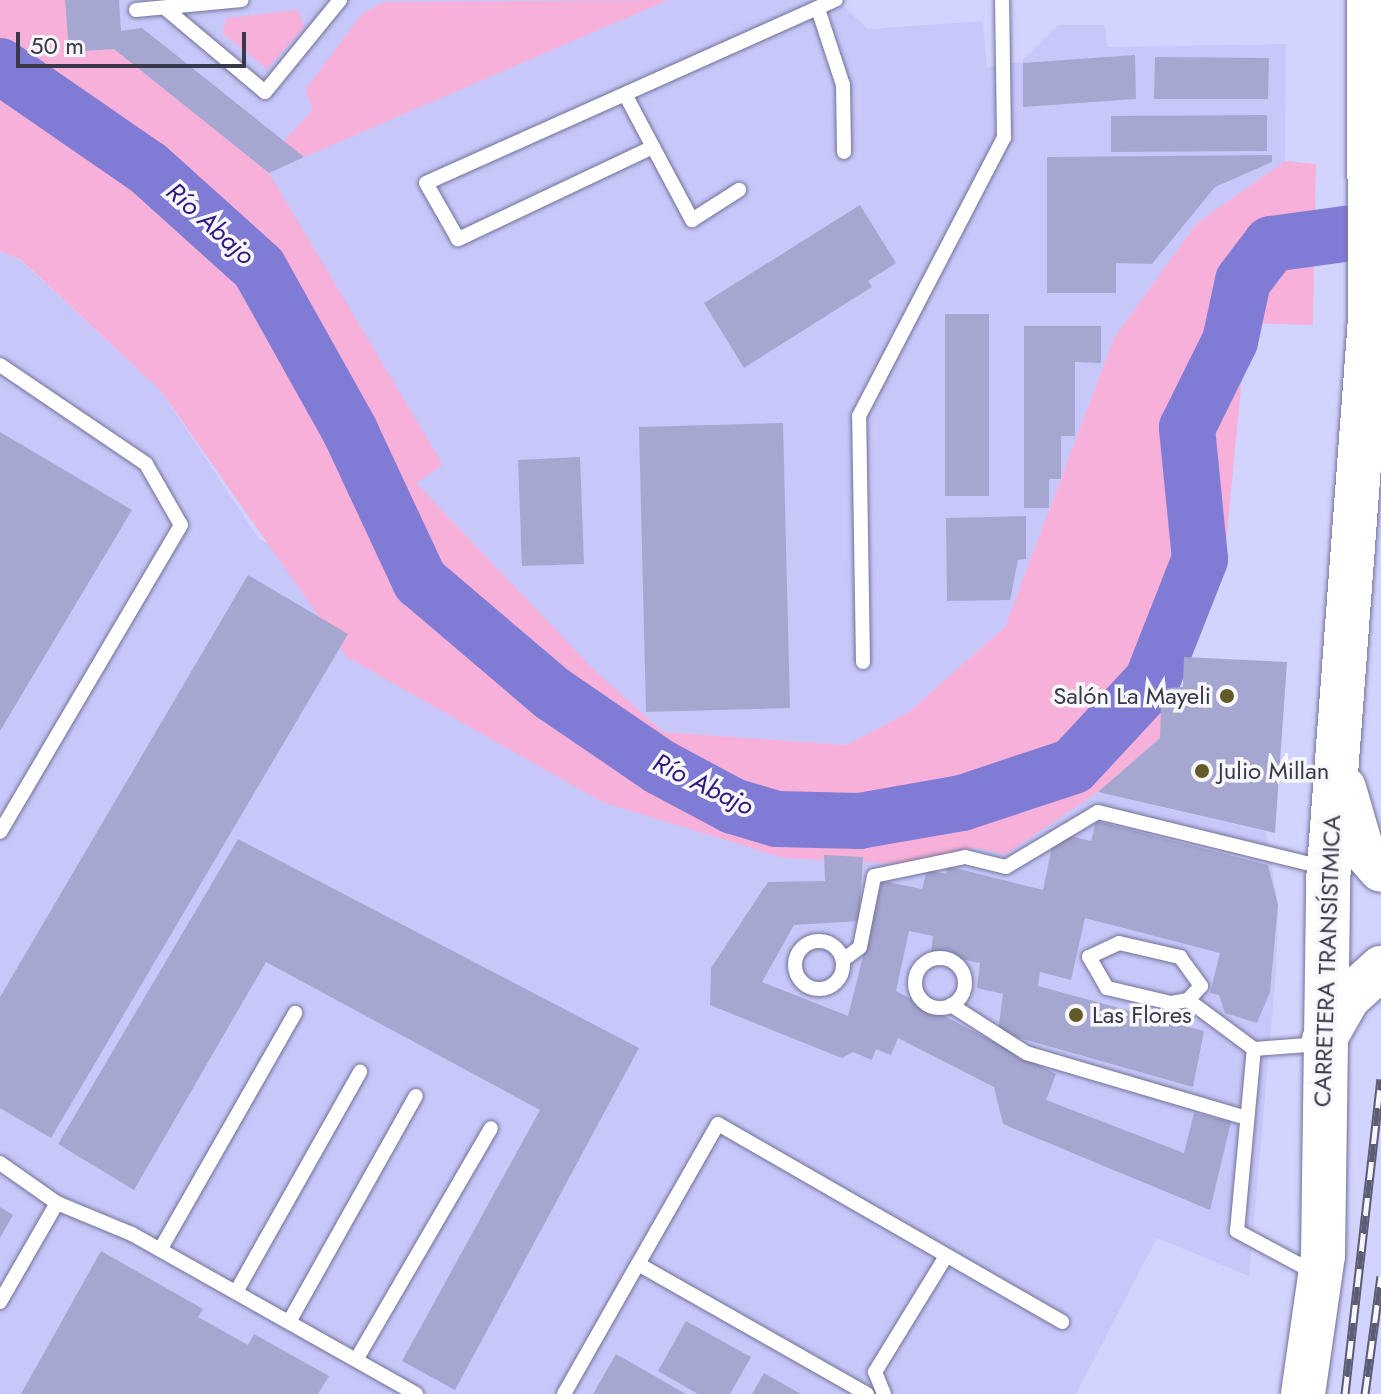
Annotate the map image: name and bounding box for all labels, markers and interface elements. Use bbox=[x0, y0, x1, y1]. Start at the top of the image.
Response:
scale bar bbox=[20, 16, 250, 66]
text: 50 m bbox=[30, 28, 84, 63]
water label: Río Abajo bbox=[160, 176, 260, 272]
place label: Salón La Mayeli bbox=[1053, 682, 1211, 710]
marker: Salón La Mayeli bbox=[1218, 687, 1236, 705]
water label: Río Abajo bbox=[648, 747, 758, 823]
place label: Julio Millan bbox=[1218, 757, 1329, 785]
marker: Julio Millan bbox=[1193, 762, 1211, 780]
street label: CARRETERA TRANSÍSTMICA bbox=[1308, 814, 1346, 1108]
place label: Las Flores bbox=[1092, 1001, 1192, 1029]
marker: Las Flores bbox=[1067, 1006, 1085, 1024]

